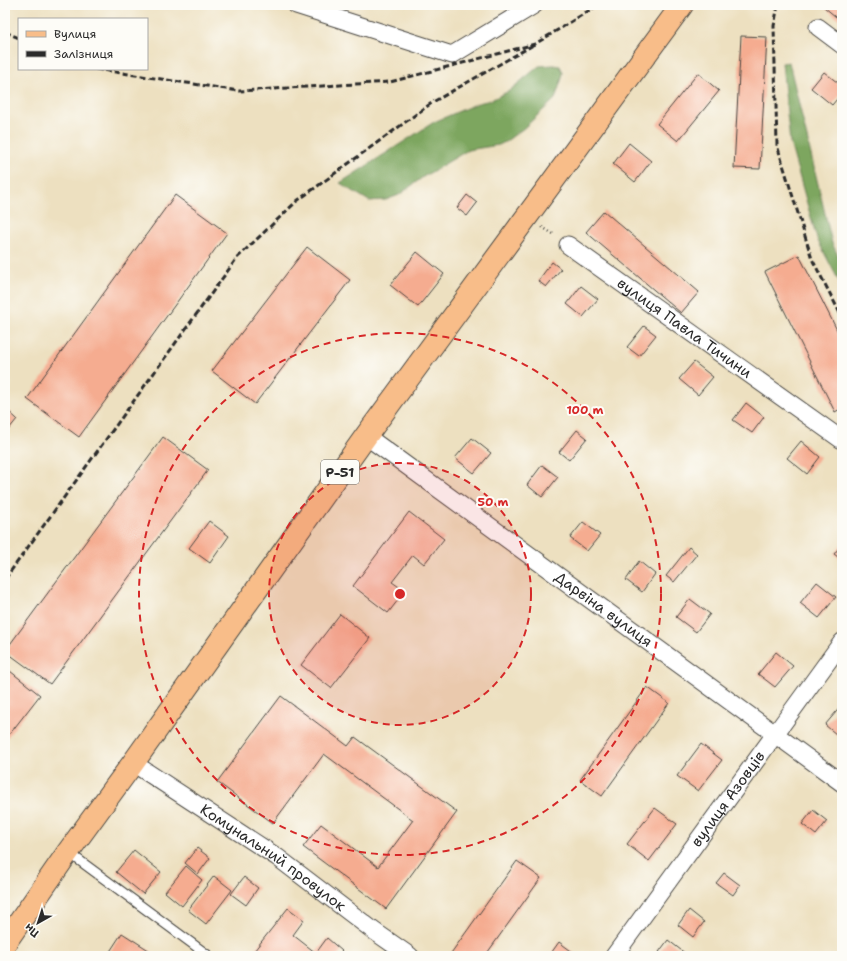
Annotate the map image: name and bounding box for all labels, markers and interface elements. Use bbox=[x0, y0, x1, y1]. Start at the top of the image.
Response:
legend bbox=[18, 18, 148, 70]
text: Вулиця bbox=[54, 26, 96, 42]
text: Залізниця bbox=[54, 46, 113, 62]
street label: вулиця Павла Тичини bbox=[613, 273, 756, 383]
text: 100 m bbox=[567, 402, 604, 418]
road number: Р-51 bbox=[321, 460, 359, 484]
text: 50 m bbox=[478, 494, 509, 510]
street label: Дарвіна вулиця bbox=[551, 567, 657, 652]
centre of rings bbox=[393, 587, 407, 601]
street label: вулиця Азовців bbox=[686, 747, 770, 851]
street label: Комунальний провулок bbox=[196, 799, 350, 916]
north arrow bbox=[18, 903, 58, 943]
text: Пн bbox=[22, 920, 42, 941]

